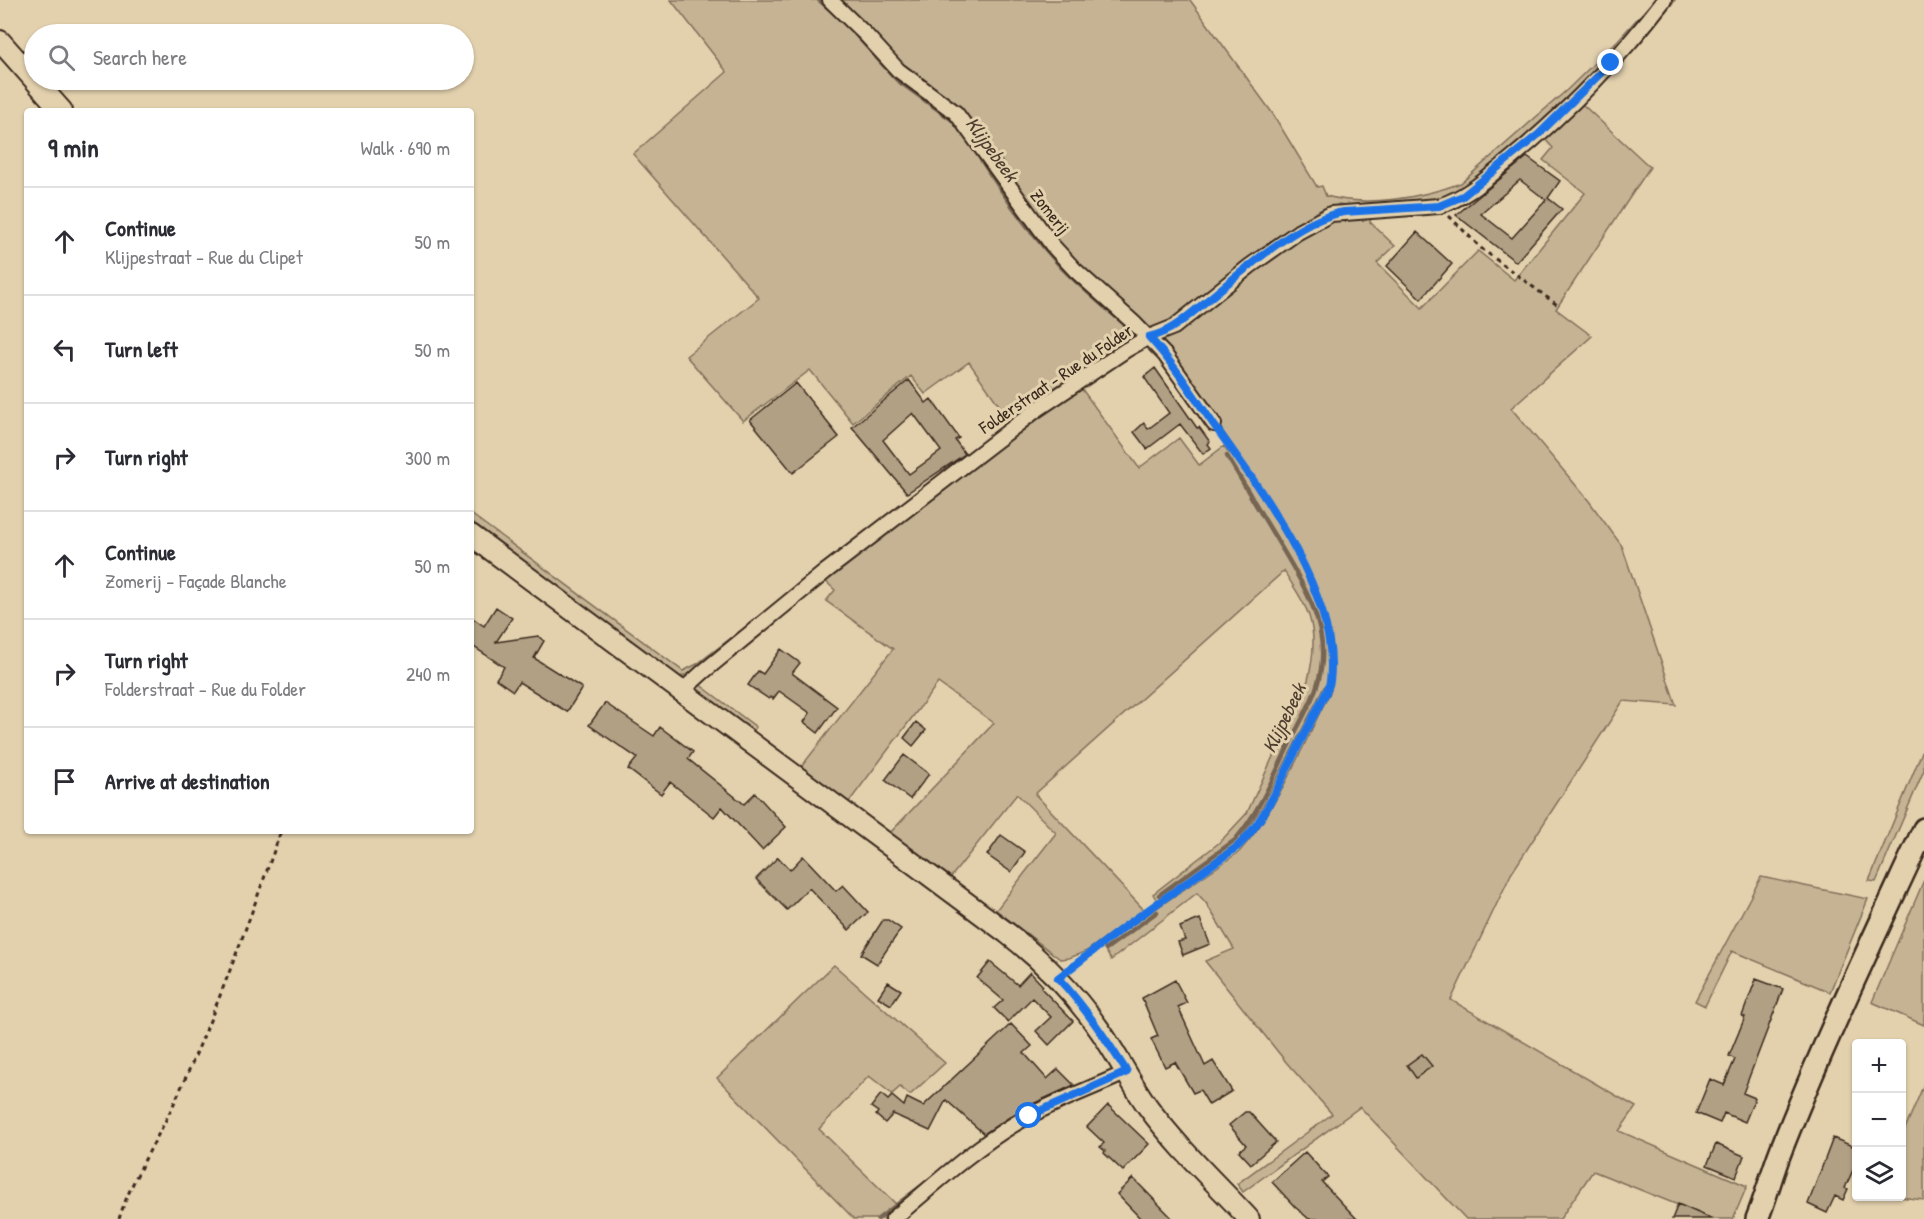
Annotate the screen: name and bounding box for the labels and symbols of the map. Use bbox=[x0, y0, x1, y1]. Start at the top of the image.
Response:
route end bbox=[1597, 49, 1623, 75]
water label: Klijpebeek bbox=[959, 111, 1026, 189]
street label: Zomerij bbox=[1025, 184, 1076, 239]
street label: Folderstraat - Rue du Folder bbox=[973, 318, 1138, 440]
water label: Klijpebeek bbox=[1255, 677, 1314, 757]
route start bbox=[1015, 1102, 1041, 1128]

